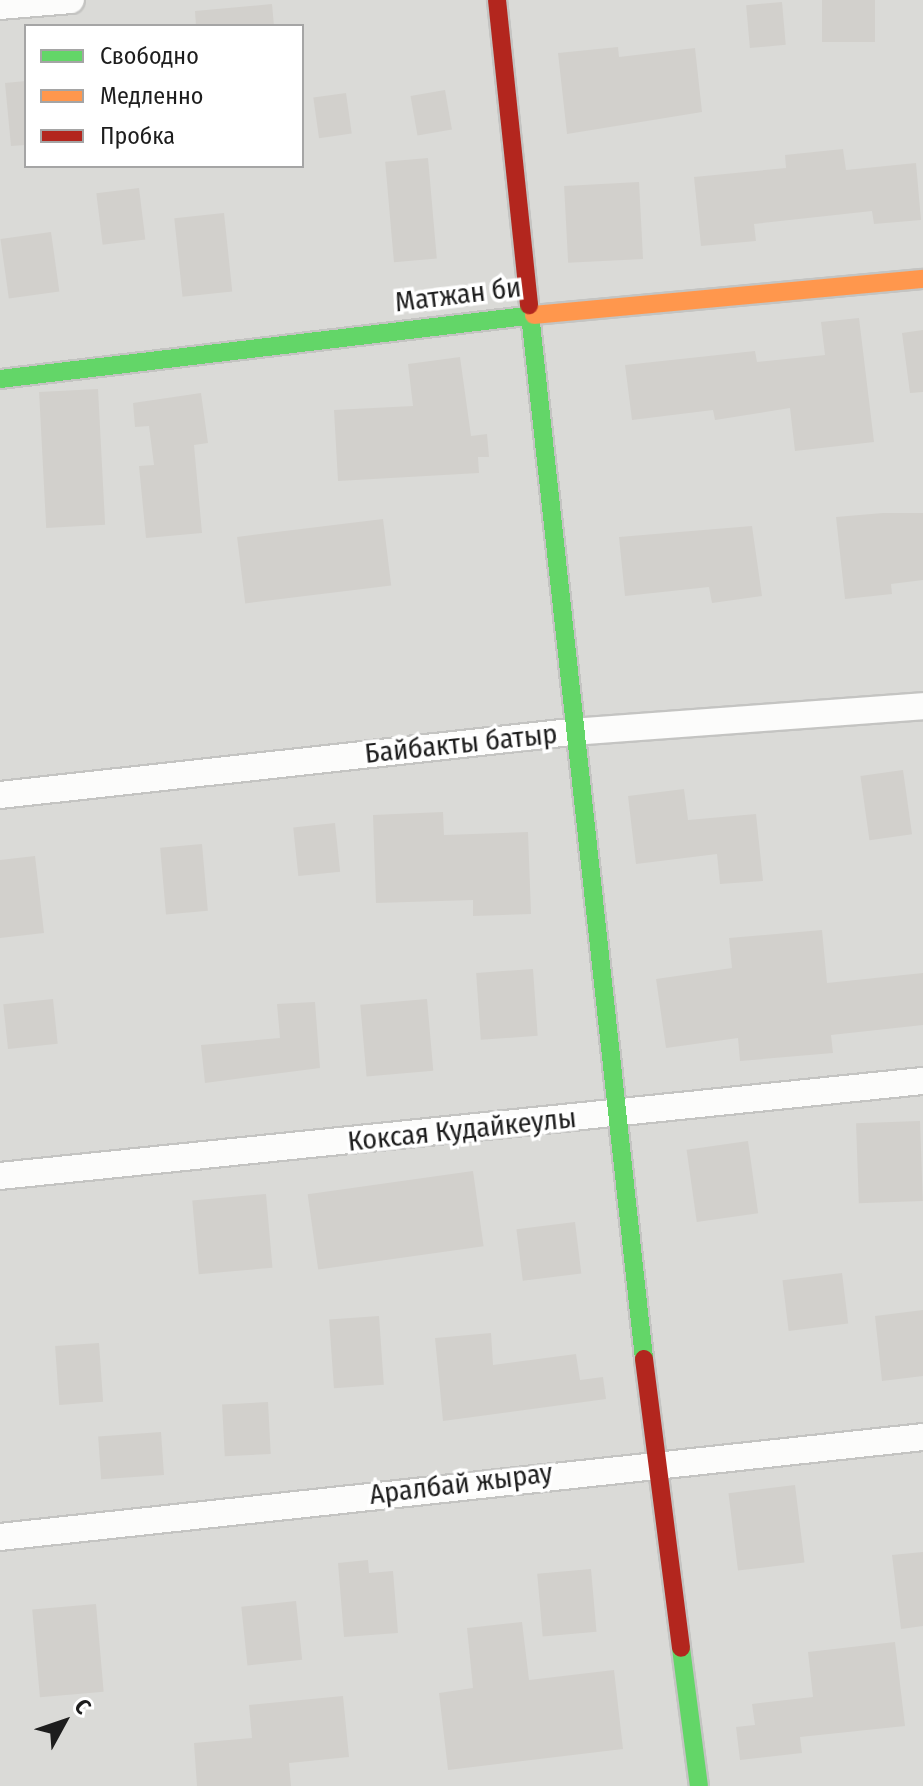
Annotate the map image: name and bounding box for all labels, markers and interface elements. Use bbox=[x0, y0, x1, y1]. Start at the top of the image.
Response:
legend bbox=[24, 24, 304, 168]
text: Свободно bbox=[100, 42, 199, 70]
text: Медленно bbox=[100, 82, 203, 110]
text: Пробка bbox=[100, 122, 175, 150]
street label: Матжан би bbox=[393, 271, 523, 319]
street label: Байбакты батыр bbox=[363, 717, 559, 771]
street label: Коксая Кудайкеулы bbox=[346, 1101, 578, 1159]
street label: Аралбай жырау bbox=[368, 1456, 554, 1512]
north arrow bbox=[24, 1682, 104, 1762]
text: С bbox=[69, 1693, 97, 1719]

